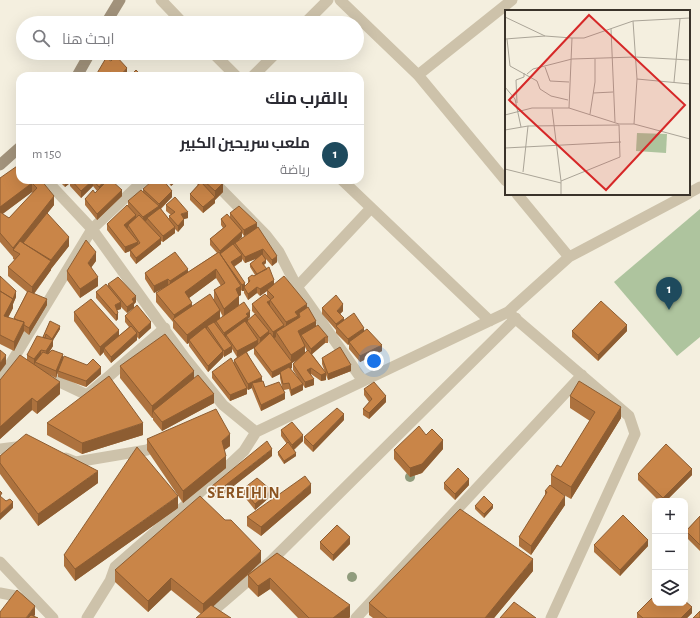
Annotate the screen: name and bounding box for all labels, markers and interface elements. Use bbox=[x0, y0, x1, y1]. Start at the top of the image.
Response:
inset map bbox=[505, 10, 690, 195]
search box bbox=[16, 16, 364, 60]
icon: search bbox=[30, 27, 52, 49]
text: ابحث هنا bbox=[62, 32, 115, 47]
text: بالقرب منك bbox=[265, 90, 348, 107]
text: ملعب سريحين الكبير bbox=[180, 136, 310, 151]
text: 150 m bbox=[32, 148, 61, 161]
text: 1 bbox=[333, 148, 337, 161]
text: رياضة bbox=[280, 164, 310, 177]
pin: 1 bbox=[656, 277, 682, 310]
your location bbox=[364, 351, 384, 371]
district label: SEREIHIN bbox=[207, 485, 281, 501]
map controls bbox=[652, 498, 688, 606]
button: + bbox=[652, 498, 688, 534]
button: − bbox=[652, 534, 688, 570]
button: layers bbox=[652, 570, 688, 606]

